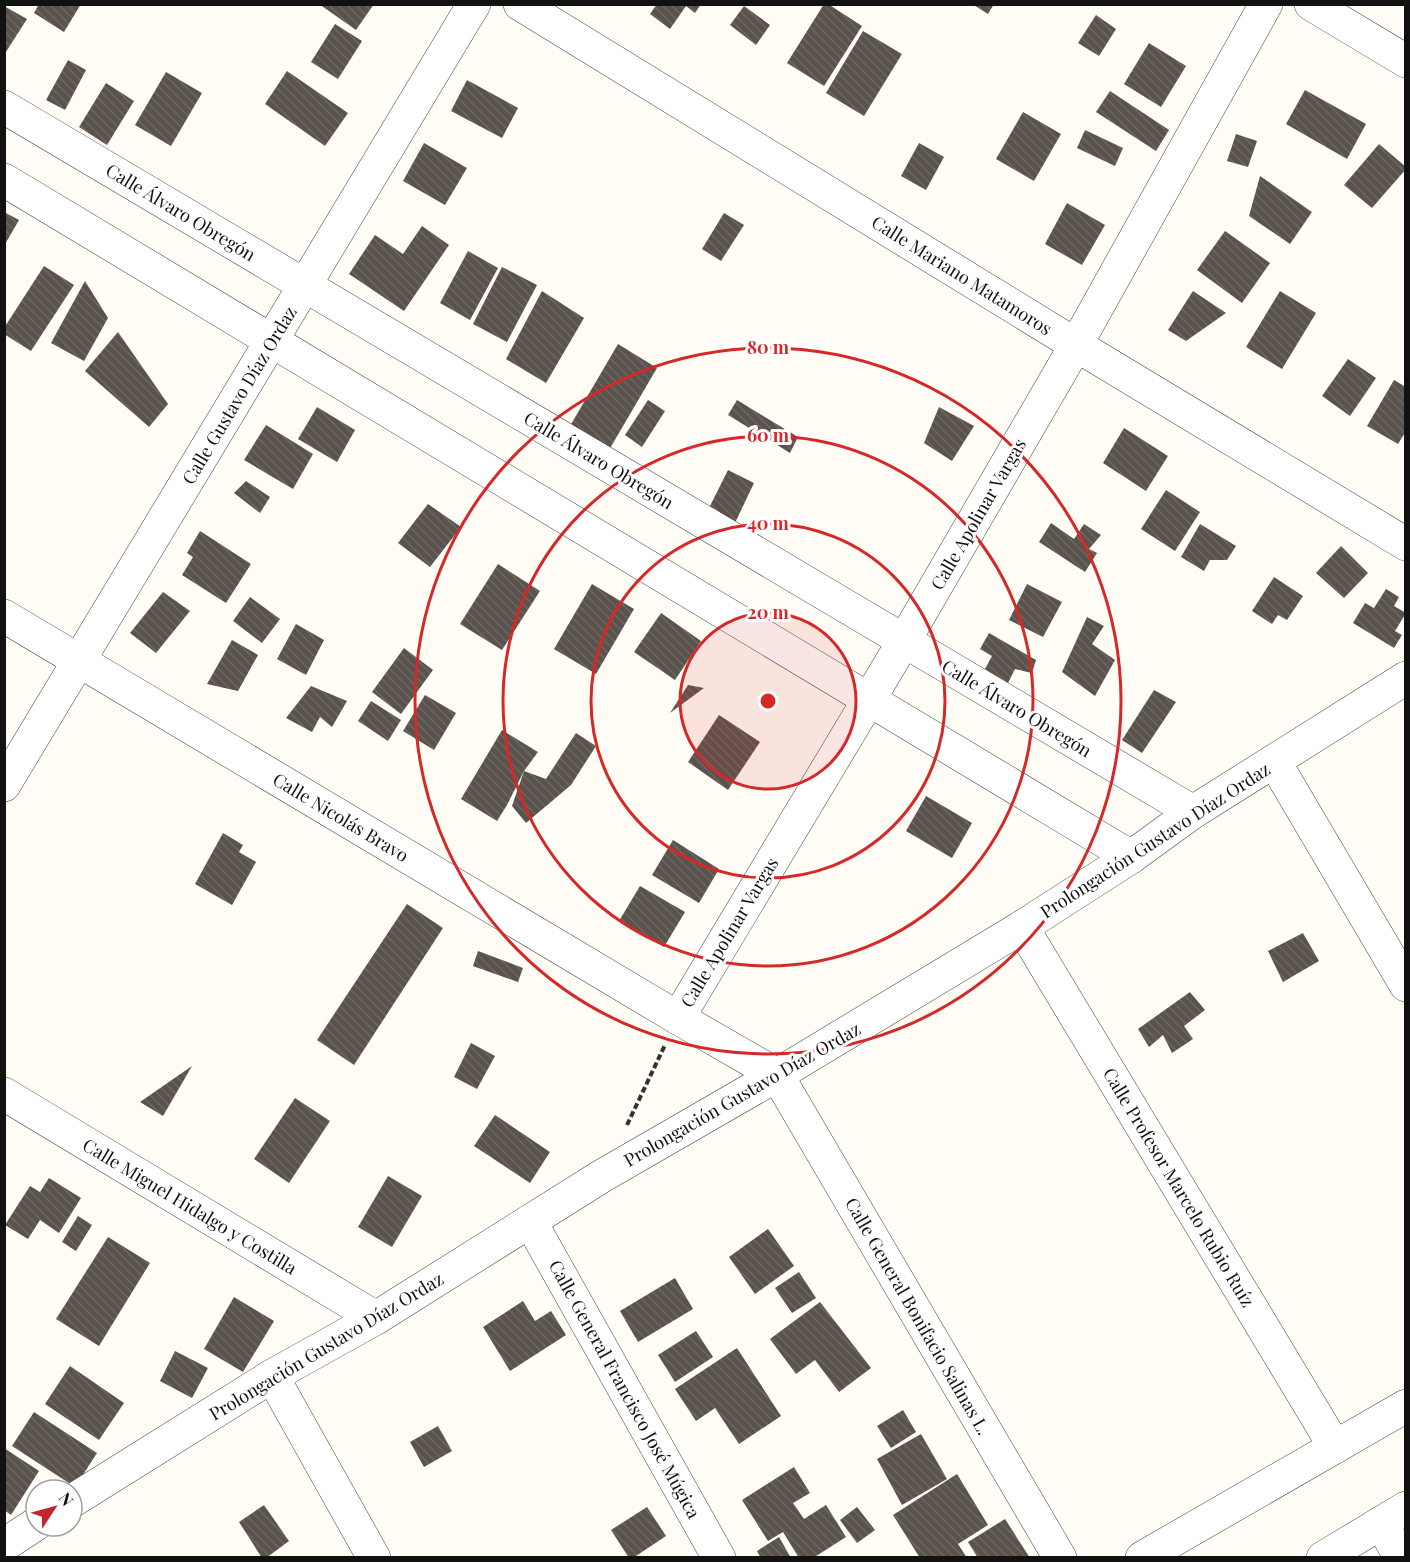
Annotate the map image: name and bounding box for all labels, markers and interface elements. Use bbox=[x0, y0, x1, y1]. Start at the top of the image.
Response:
street label: Calle Álvaro Obregón bbox=[102, 158, 261, 266]
street label: Calle Mariano Matamoros bbox=[867, 210, 1057, 340]
street label: Calle Gustavo Díaz Ordaz bbox=[176, 302, 302, 488]
text: 80 m bbox=[747, 335, 790, 359]
street label: Calle Álvaro Obregón bbox=[520, 406, 679, 514]
text: 60 m bbox=[747, 423, 790, 447]
street label: Calle Apolinar Vargas bbox=[925, 434, 1031, 594]
text: 40 m bbox=[747, 511, 790, 535]
text: 20 m bbox=[747, 600, 789, 624]
street label: Calle Álvaro Obregón bbox=[938, 654, 1097, 762]
centre of rings bbox=[758, 691, 778, 711]
street label: Prolongación Gustavo Díaz Ordaz bbox=[1036, 757, 1274, 923]
street label: Calle Nicolás Bravo bbox=[269, 767, 413, 867]
street label: Calle Apolinar Vargas bbox=[675, 852, 783, 1012]
street label: Prolongación Gustavo Díaz Ordaz bbox=[619, 1016, 865, 1172]
street label: Calle Profesor Marcelo Rubio Ruíz bbox=[1098, 1063, 1260, 1311]
street label: Calle Miguel Hidalgo y Costilla bbox=[79, 1132, 301, 1280]
street label: Calle General Bonifacio Salinas L. bbox=[840, 1193, 996, 1439]
street label: Calle General Francisco José Múgica bbox=[544, 1256, 706, 1522]
street label: Prolongación Gustavo Díaz Ordaz bbox=[204, 1266, 448, 1426]
north arrow bbox=[24, 1478, 84, 1538]
text: N bbox=[55, 1488, 79, 1510]

